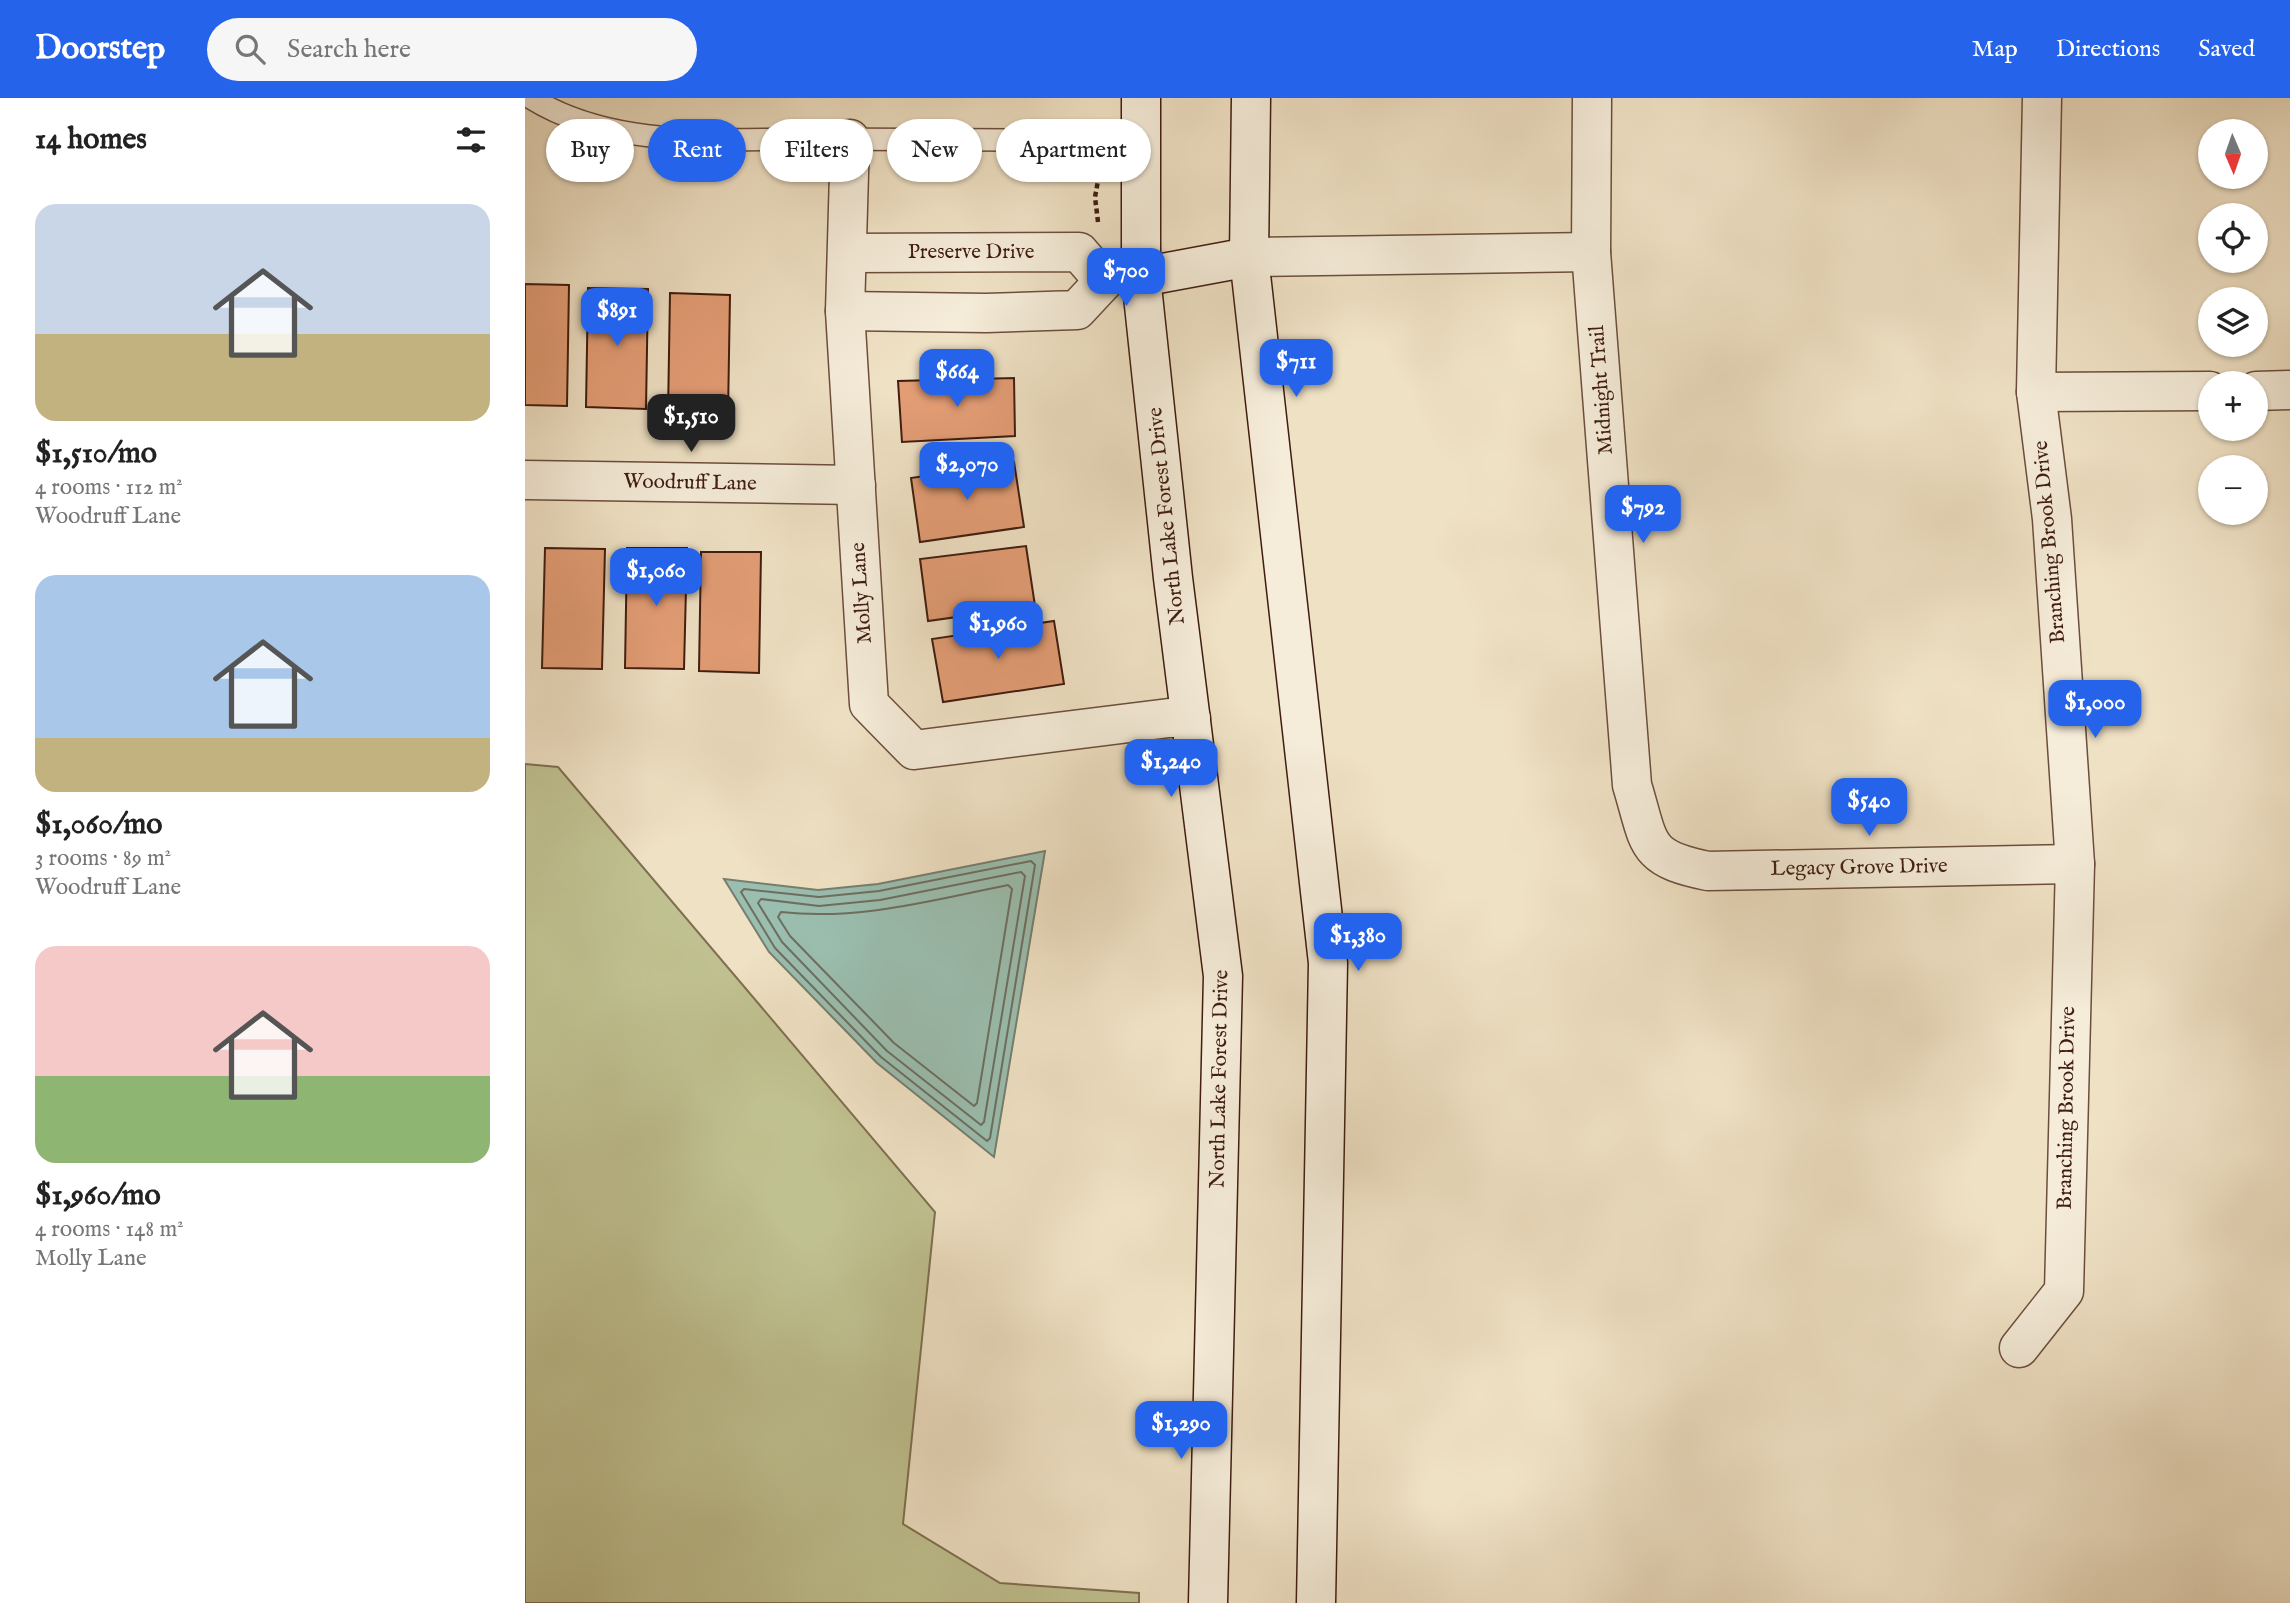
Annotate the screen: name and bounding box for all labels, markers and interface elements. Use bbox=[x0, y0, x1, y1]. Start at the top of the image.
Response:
search box bbox=[207, 18, 697, 81]
text: Doorstep bbox=[35, 28, 165, 70]
icon: search bbox=[231, 30, 269, 68]
text: Search here bbox=[287, 33, 411, 66]
text: Map bbox=[1972, 34, 2018, 65]
text: Directions bbox=[2056, 34, 2160, 65]
text: Saved bbox=[2198, 34, 2255, 65]
chip: Buy bbox=[546, 119, 634, 182]
chip: Rent bbox=[648, 119, 746, 182]
chip: Filters bbox=[760, 119, 873, 182]
chip: New bbox=[887, 119, 982, 182]
chip: Apartment bbox=[996, 119, 1151, 182]
north arrow bbox=[2198, 119, 2268, 189]
map controls bbox=[2198, 119, 2268, 525]
text: 14 homes bbox=[35, 121, 147, 159]
icon: filters bbox=[452, 121, 490, 159]
button: locate bbox=[2198, 203, 2268, 273]
street label: Preserve Drive bbox=[908, 239, 1035, 266]
pin: $700 bbox=[1085, 248, 1167, 308]
icon: home bbox=[200, 250, 326, 376]
text: $700 bbox=[1103, 256, 1149, 285]
button: layers bbox=[2198, 287, 2268, 357]
pin: $891 bbox=[576, 288, 658, 348]
text: $891 bbox=[597, 296, 637, 325]
street label: Midnight Trail bbox=[1584, 324, 1620, 456]
pin: $711 bbox=[1255, 340, 1337, 399]
text: $711 bbox=[1276, 347, 1316, 376]
pin: $664 bbox=[916, 350, 998, 409]
text: $664 bbox=[935, 357, 979, 386]
button: + bbox=[2198, 371, 2268, 441]
pin: $1,510 bbox=[634, 394, 748, 454]
text: $1,510 bbox=[663, 402, 719, 431]
street label: North Lake Forest Drive bbox=[1142, 405, 1192, 626]
text: $1,510/mo bbox=[35, 435, 157, 473]
street label: Branching Brook Drive bbox=[2028, 439, 2072, 645]
pin: $2,070 bbox=[910, 442, 1024, 502]
text: $2,070 bbox=[935, 450, 999, 479]
button: − bbox=[2198, 455, 2268, 525]
street label: Woodruff Lane bbox=[623, 468, 757, 498]
text: 4 rooms · 112 m² bbox=[35, 473, 183, 502]
pin: $792 bbox=[1602, 486, 1684, 545]
text: $792 bbox=[1621, 493, 1665, 522]
text: Woodruff Lane bbox=[35, 502, 181, 531]
street label: Molly Lane bbox=[845, 541, 879, 645]
pin: $1,060 bbox=[599, 548, 713, 608]
text: $1,060 bbox=[626, 556, 686, 585]
pin: $1,960 bbox=[941, 602, 1055, 661]
text: $1,960 bbox=[969, 609, 1027, 638]
icon: home bbox=[200, 621, 326, 747]
pin: $1,000 bbox=[2038, 680, 2152, 740]
text: $1,000 bbox=[2064, 688, 2126, 717]
pin: $1,240 bbox=[1114, 740, 1228, 799]
text: $1,240 bbox=[1141, 747, 1201, 776]
pin: $540 bbox=[1828, 778, 1910, 838]
text: $540 bbox=[1847, 786, 1891, 815]
text: $1,060/mo bbox=[35, 806, 162, 844]
text: 3 rooms · 89 m² bbox=[35, 844, 171, 873]
street label: Legacy Grove Drive bbox=[1770, 853, 1948, 883]
text: Woodruff Lane bbox=[35, 873, 181, 902]
pin: $1,380 bbox=[1301, 914, 1415, 973]
text: $1,380 bbox=[1330, 921, 1386, 950]
street label: North Lake Forest Drive bbox=[1205, 969, 1235, 1189]
icon: home bbox=[200, 992, 326, 1118]
street label: Branching Brook Drive bbox=[2052, 1006, 2082, 1210]
text: $1,960/mo bbox=[35, 1177, 161, 1215]
text: 4 rooms · 148 m² bbox=[35, 1215, 184, 1244]
text: Molly Lane bbox=[35, 1244, 146, 1273]
pin: $1,290 bbox=[1124, 1402, 1238, 1461]
text: $1,290 bbox=[1151, 1409, 1211, 1438]

